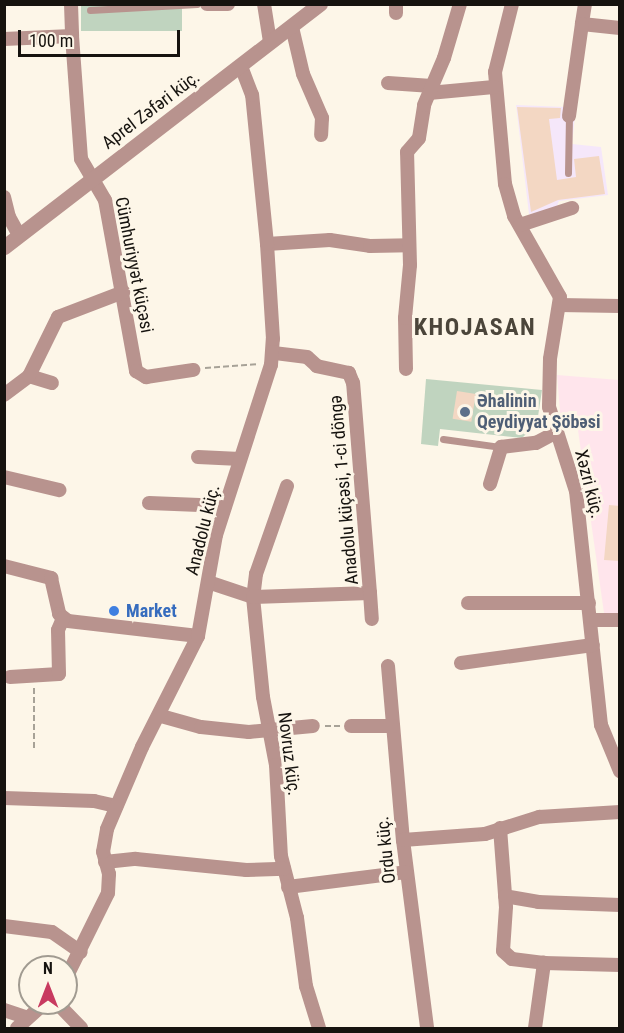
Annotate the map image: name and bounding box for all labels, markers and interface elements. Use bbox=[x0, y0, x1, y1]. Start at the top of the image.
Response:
scale bar bbox=[21, 18, 183, 56]
text: 100 m bbox=[29, 30, 73, 51]
street label: Aprel Zəfəri küç. bbox=[98, 66, 204, 154]
street label: Cümhuriyyət küçəsi bbox=[110, 195, 158, 335]
district label: KHOJASAN bbox=[414, 314, 536, 342]
place label: Əhalinin Qeydiyyat Şöbəsi bbox=[477, 391, 600, 434]
street label: Anadolu küçəsi, 1-ci döngə bbox=[325, 394, 363, 586]
marker: Əhalinin Qeydiyyat Şöbəsi bbox=[458, 405, 472, 419]
street label: Xəzri küç. bbox=[570, 448, 608, 520]
street label: Anadolu küç. bbox=[181, 483, 225, 577]
place label: Market bbox=[126, 600, 177, 622]
marker: Market bbox=[107, 604, 121, 618]
street label: Novruz küç. bbox=[273, 711, 305, 797]
street label: Ordu küç. bbox=[372, 815, 400, 885]
north arrow bbox=[18, 955, 78, 1015]
text: N bbox=[43, 959, 53, 978]

